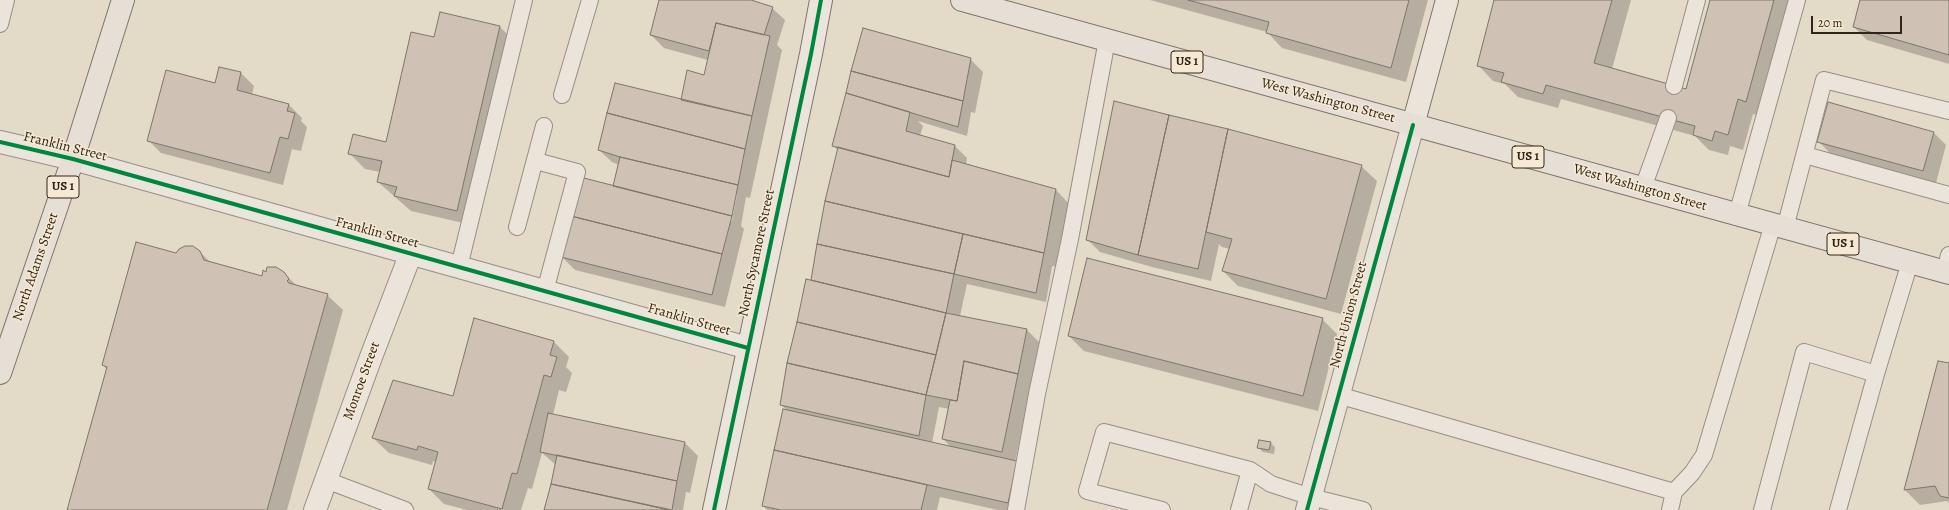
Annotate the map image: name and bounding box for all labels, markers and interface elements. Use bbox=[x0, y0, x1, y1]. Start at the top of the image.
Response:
scale bar bbox=[1813, 8, 1904, 34]
text: 20 m bbox=[1818, 15, 1842, 31]
road number: US 1 bbox=[1171, 51, 1203, 73]
street label: West Washington Street bbox=[1259, 75, 1397, 127]
street label: Franklin Street bbox=[21, 129, 109, 165]
road number: US 1 bbox=[1512, 146, 1544, 168]
street label: West Washington Street bbox=[1571, 161, 1709, 215]
road number: US 1 bbox=[47, 176, 79, 198]
street label: North Sycamore Street bbox=[735, 188, 779, 318]
street label: North Adams Street bbox=[10, 211, 62, 323]
street label: Franklin Street bbox=[334, 214, 420, 252]
road number: US 1 bbox=[1827, 233, 1859, 255]
street label: North Union Street bbox=[1327, 260, 1371, 370]
street label: Franklin Street bbox=[646, 300, 732, 340]
street label: Monroe Street bbox=[340, 340, 384, 422]

